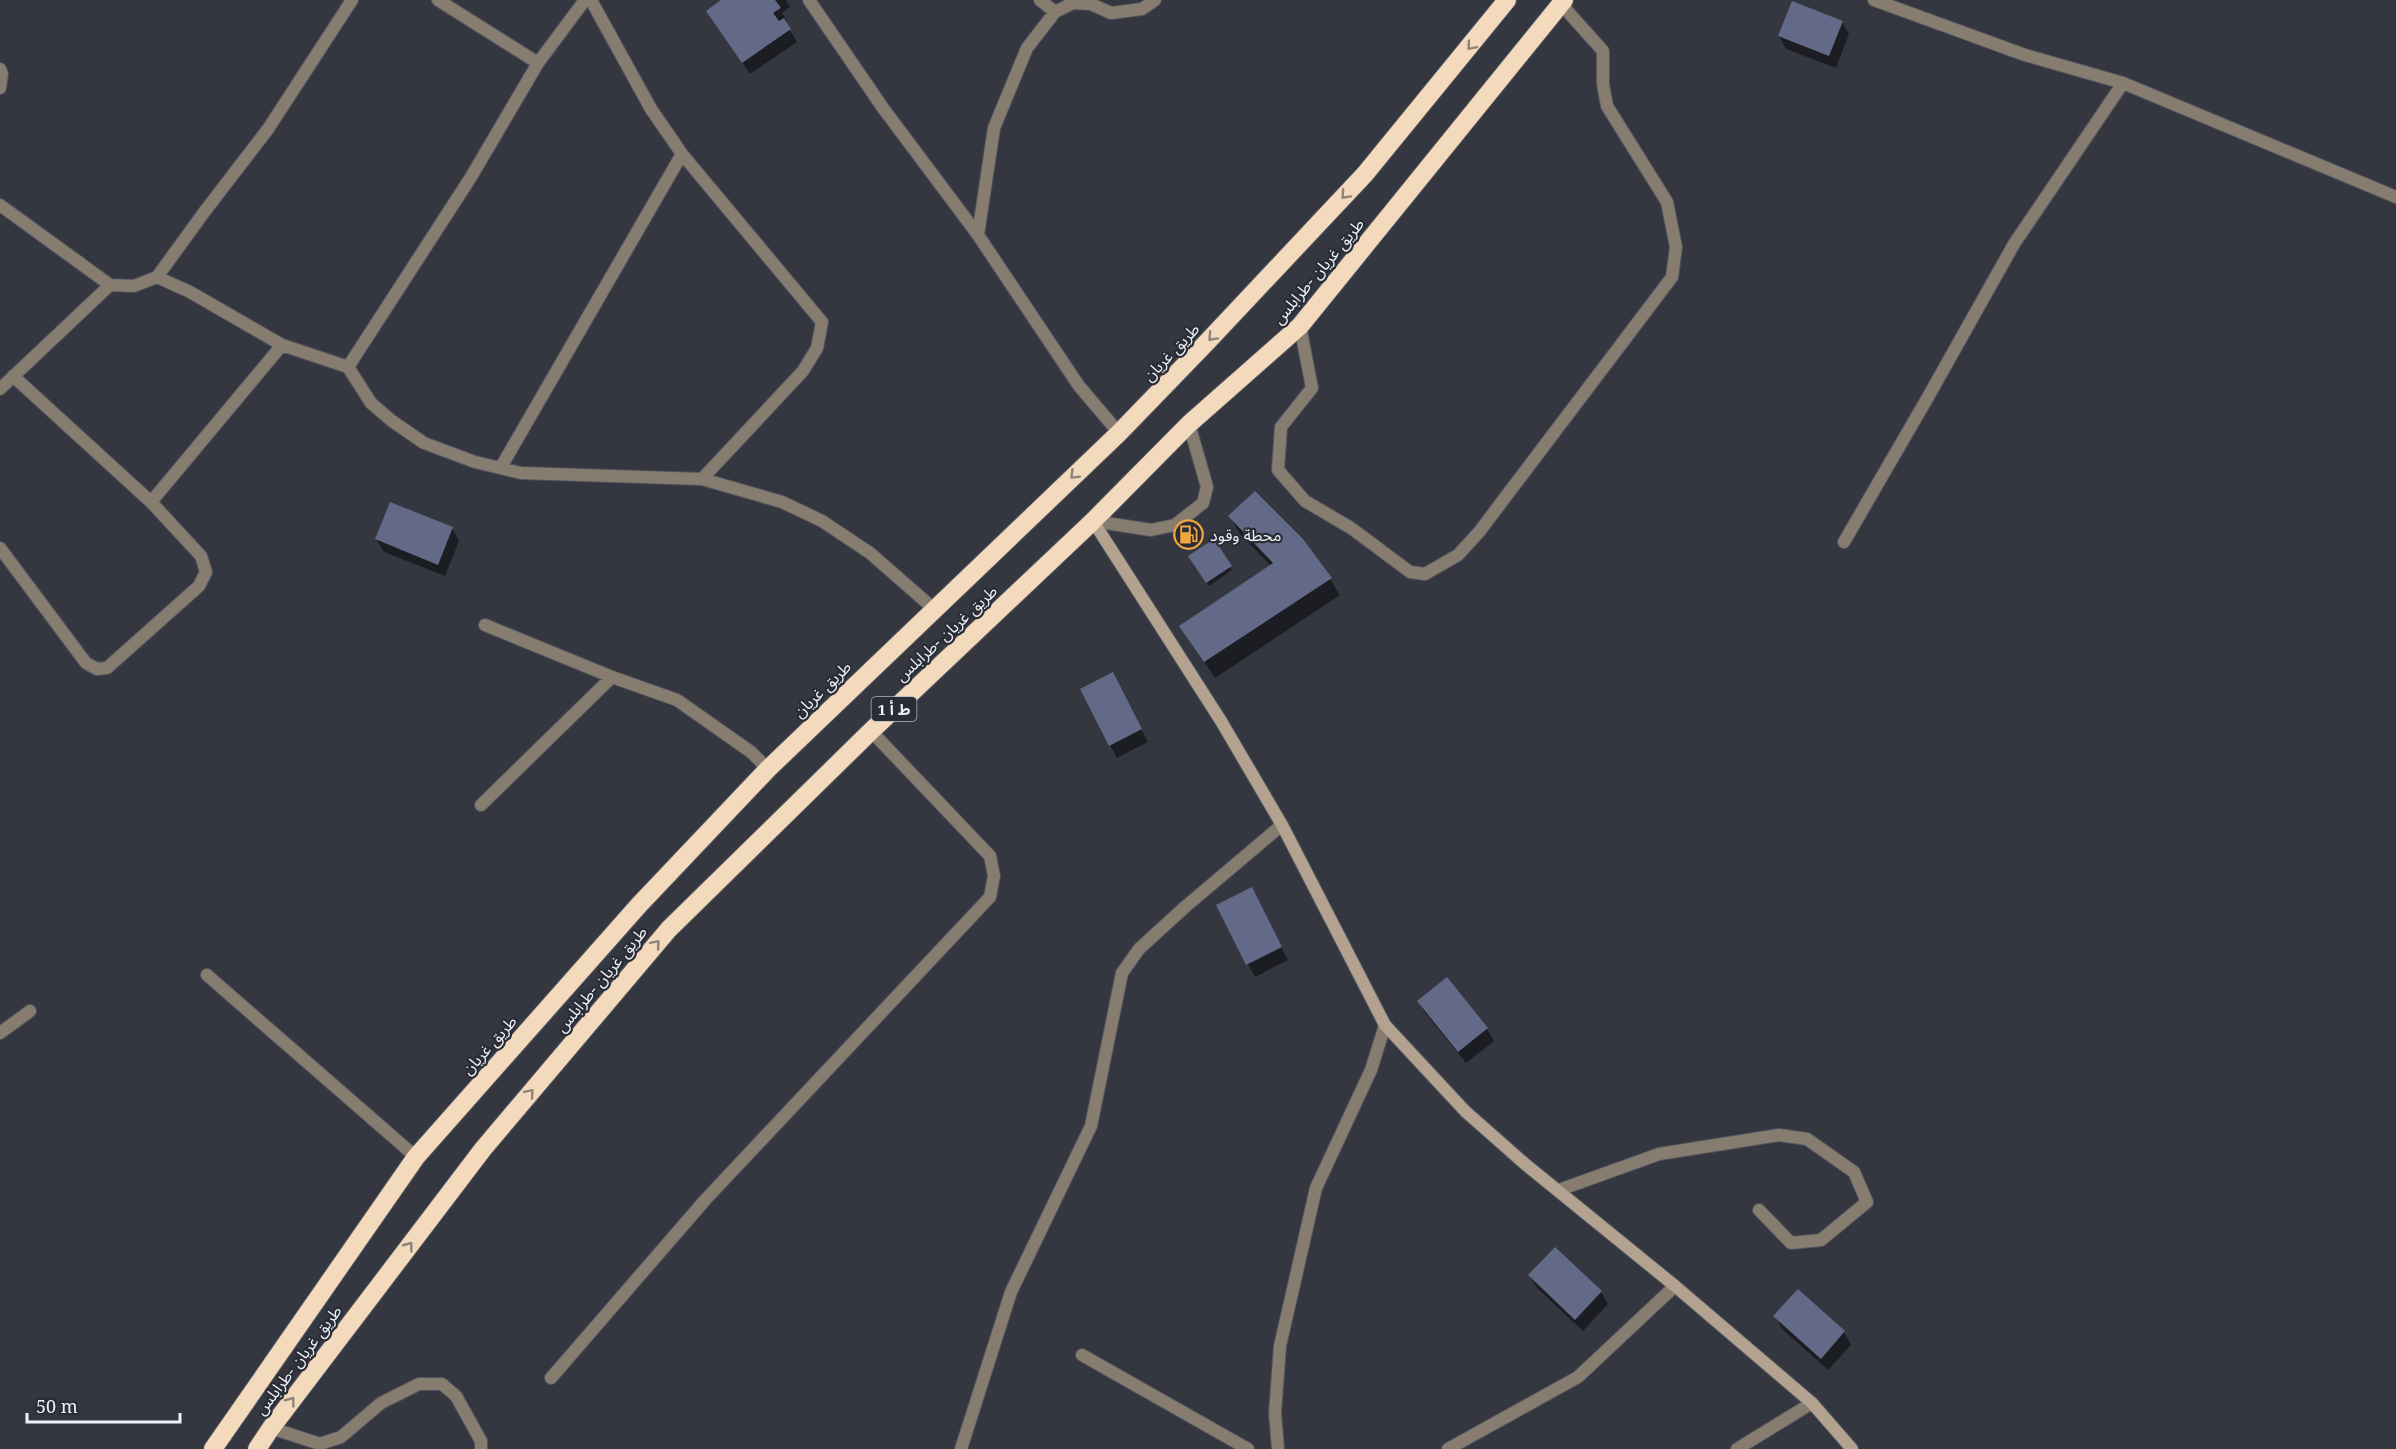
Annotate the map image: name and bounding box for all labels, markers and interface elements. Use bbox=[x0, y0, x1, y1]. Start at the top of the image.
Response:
one-way arrow bbox=[1467, 39, 1478, 50]
one-way arrow bbox=[1341, 188, 1352, 199]
street label: طريق غريان -طرابلس bbox=[1267, 213, 1369, 329]
street label: طريق غريان bbox=[1138, 318, 1204, 386]
one-way arrow bbox=[1208, 331, 1219, 341]
one-way arrow bbox=[1071, 468, 1082, 479]
fuel station icon: محطة وقود bbox=[1173, 519, 1205, 551]
place label: محطة وقود bbox=[1210, 524, 1281, 546]
street label: طريق غريان -طرابلس bbox=[890, 580, 1002, 686]
street label: طريق غريان bbox=[788, 656, 856, 722]
road number: ط أ 1 bbox=[872, 697, 916, 721]
street label: طريق غريان -طرابلس bbox=[550, 921, 652, 1037]
one-way arrow bbox=[649, 940, 660, 951]
street label: طريق غريان bbox=[456, 1010, 522, 1079]
one-way arrow bbox=[523, 1089, 534, 1100]
one-way arrow bbox=[402, 1242, 413, 1253]
street label: طريق غريان -طرابلس bbox=[250, 1301, 347, 1419]
scale bar bbox=[27, 1386, 180, 1424]
text: 50 m bbox=[36, 1394, 78, 1418]
one-way arrow bbox=[283, 1397, 294, 1408]

